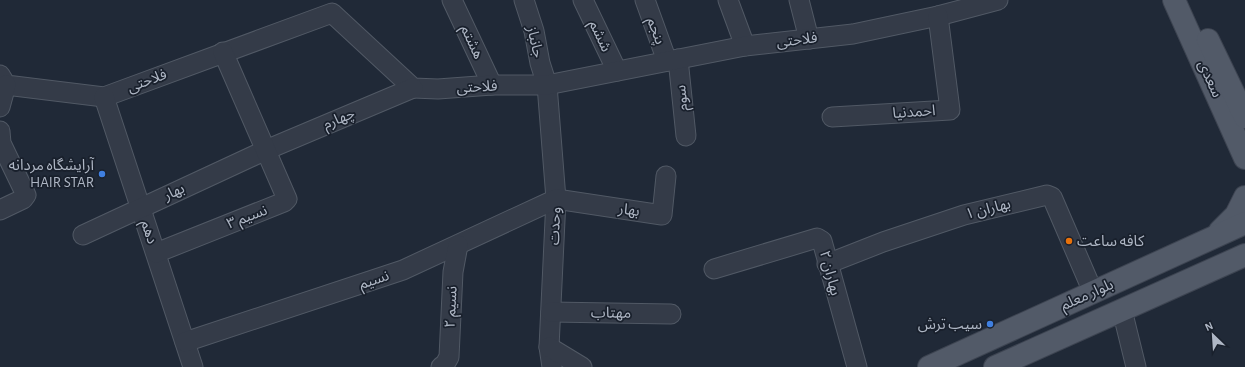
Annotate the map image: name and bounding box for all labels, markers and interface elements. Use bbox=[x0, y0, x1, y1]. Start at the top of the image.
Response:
street label: پنجم bbox=[641, 15, 668, 48]
street label: ششم bbox=[584, 18, 614, 56]
street label: هشتم bbox=[455, 23, 486, 62]
street label: جانباز bbox=[523, 24, 546, 60]
street label: فلاحتی bbox=[776, 30, 819, 51]
street label: سعدی bbox=[1194, 58, 1225, 100]
street label: فلاحتی bbox=[125, 67, 170, 96]
street label: فلاحتی bbox=[456, 78, 498, 97]
street label: سوم bbox=[673, 84, 694, 112]
street label: احمدنیا bbox=[892, 103, 936, 121]
street label: چهارم bbox=[321, 106, 358, 135]
place label: آرایشگاه مردانه HAIR STAR bbox=[9, 157, 95, 190]
marker: آرایشگاه مردانه HAIR STAR bbox=[97, 169, 107, 179]
street label: بهار bbox=[160, 181, 187, 205]
street label: بهاران ۱ bbox=[964, 196, 1012, 223]
street label: بهار bbox=[616, 201, 641, 220]
street label: نسیم ۳ bbox=[225, 202, 270, 234]
street label: وحدت bbox=[547, 207, 564, 245]
street label: دهم bbox=[135, 218, 160, 247]
place label: کافه ساعت bbox=[1077, 234, 1145, 249]
marker: کافه ساعت bbox=[1064, 236, 1074, 246]
street label: بهاران ۲ bbox=[816, 249, 843, 297]
street label: نسیم bbox=[357, 268, 392, 295]
street label: بلوار معلم bbox=[1058, 277, 1117, 316]
street label: نسیم ٢ bbox=[442, 286, 463, 328]
street label: مهتاب bbox=[591, 305, 631, 322]
north arrow bbox=[1193, 315, 1233, 355]
place label: سیب ترش bbox=[918, 317, 982, 333]
marker: سیب ترش bbox=[985, 319, 995, 329]
text: N bbox=[1203, 320, 1215, 333]

